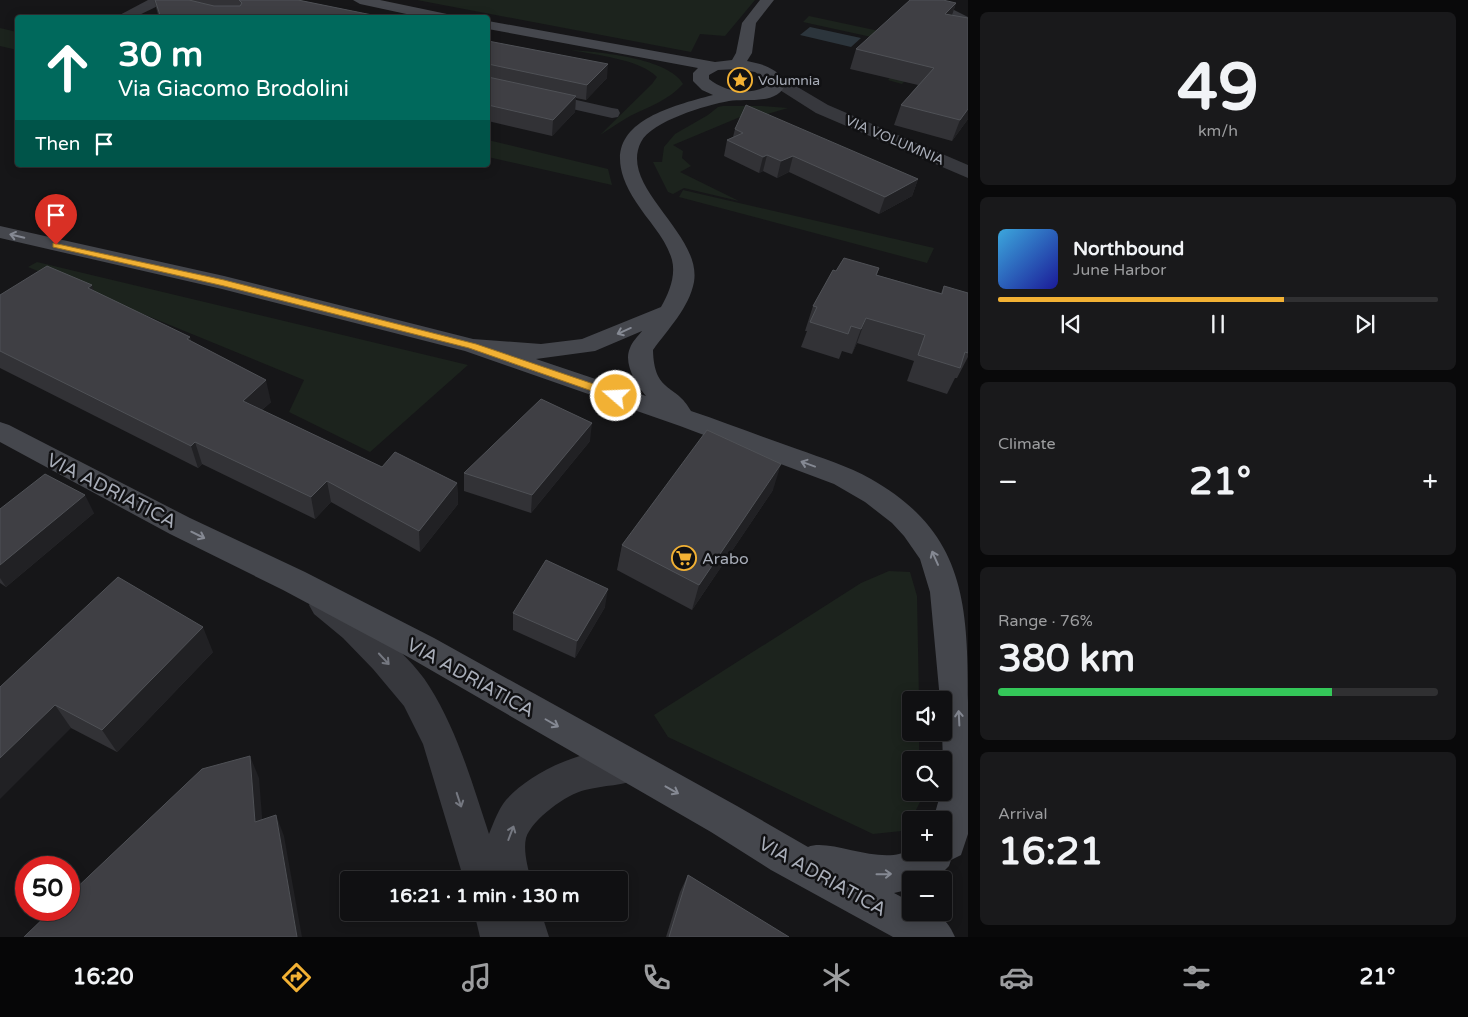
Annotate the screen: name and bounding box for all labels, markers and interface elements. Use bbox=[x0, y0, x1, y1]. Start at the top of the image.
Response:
text: 30 m bbox=[118, 34, 203, 76]
icon: ahead bbox=[35, 35, 100, 100]
text: 49 bbox=[1177, 49, 1259, 128]
place icon: Volumnia bbox=[727, 67, 753, 93]
place label: Volumnia bbox=[758, 72, 820, 89]
text: Via Giacomo Brodolini bbox=[118, 76, 349, 102]
street label: VIA VOLUMNIA bbox=[843, 112, 947, 169]
text: km/h bbox=[1198, 121, 1238, 141]
icon: arrive bbox=[90, 130, 118, 158]
text: Then bbox=[35, 133, 80, 155]
pin bbox=[35, 194, 77, 245]
icon: arrive bbox=[42, 201, 70, 229]
one-way arrow bbox=[9, 231, 25, 240]
text: Northbound bbox=[1073, 238, 1184, 260]
text: June Harbor bbox=[1073, 260, 1166, 280]
icon: previous bbox=[1057, 310, 1085, 338]
icon: pause bbox=[1204, 310, 1232, 338]
icon: next bbox=[1351, 310, 1379, 338]
one-way arrow bbox=[617, 327, 632, 337]
position arrow bbox=[589, 369, 641, 421]
text: Climate bbox=[998, 434, 1056, 454]
street label: VIA ADRIATICA bbox=[43, 449, 180, 533]
one-way arrow bbox=[801, 459, 816, 468]
text: 21° bbox=[1189, 459, 1251, 505]
text: − bbox=[998, 465, 1018, 499]
text: + bbox=[1422, 465, 1438, 499]
one-way arrow bbox=[190, 530, 205, 540]
supermarket icon: Arabo bbox=[671, 545, 697, 571]
place label: Arabo bbox=[702, 549, 749, 569]
one-way arrow bbox=[929, 551, 939, 566]
text: Range · 76% bbox=[998, 611, 1093, 631]
street label: VIA ADRIATICA bbox=[403, 634, 538, 722]
text: 380 km bbox=[998, 636, 1135, 682]
one-way arrow bbox=[378, 652, 390, 665]
map controls bbox=[902, 691, 952, 921]
button: sound bbox=[902, 691, 952, 741]
one-way arrow bbox=[954, 711, 963, 727]
one-way arrow bbox=[544, 718, 558, 728]
button: search bbox=[902, 751, 952, 801]
one-way arrow bbox=[664, 785, 679, 795]
one-way arrow bbox=[455, 792, 465, 808]
text: Arrival bbox=[998, 804, 1047, 824]
button: + bbox=[902, 811, 952, 861]
one-way arrow bbox=[507, 825, 516, 840]
text: 16:21 bbox=[998, 829, 1103, 875]
street label: VIA ADRIATICA bbox=[755, 833, 890, 921]
speed limit sign: 50 bbox=[15, 856, 80, 921]
one-way arrow bbox=[876, 869, 892, 879]
button: − bbox=[902, 871, 952, 921]
text: 16:21 · 1 min · 130 m bbox=[388, 885, 580, 907]
icon: directions bbox=[279, 960, 314, 995]
icon: music bbox=[459, 960, 494, 995]
icon: phone bbox=[639, 960, 674, 995]
icon: climate bbox=[819, 960, 854, 995]
icon: car bbox=[999, 960, 1034, 995]
icon: filters bbox=[1179, 960, 1214, 995]
text: 16:20 bbox=[73, 964, 134, 990]
text: 21° bbox=[1359, 964, 1395, 990]

